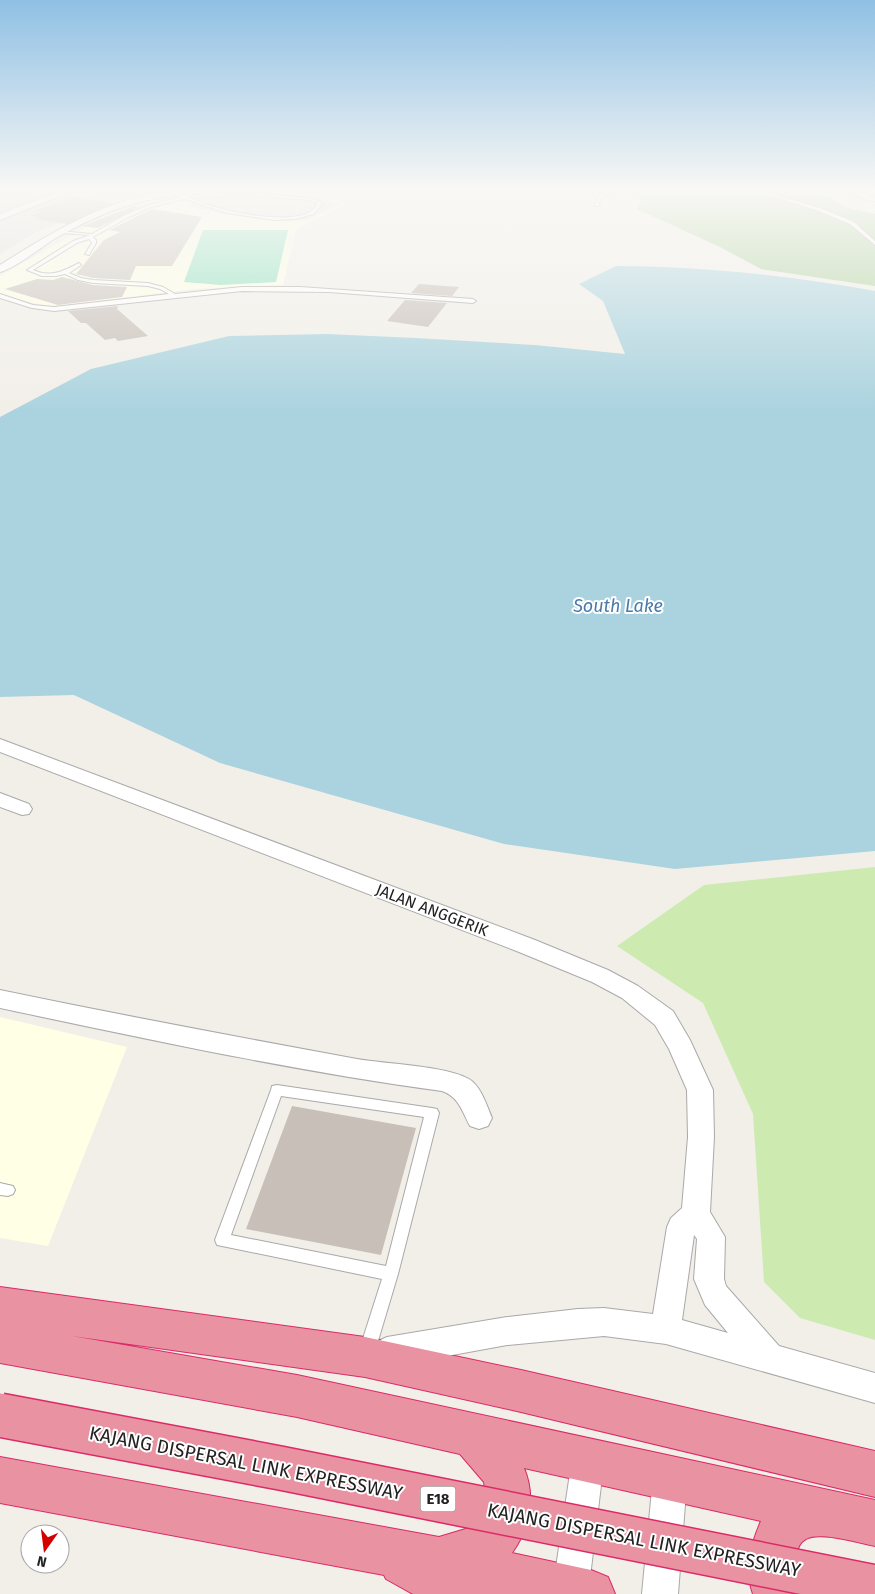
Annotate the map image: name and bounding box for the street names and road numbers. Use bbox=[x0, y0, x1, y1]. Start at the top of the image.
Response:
street label: JALAN ANGGERIK bbox=[373, 880, 491, 940]
street label: KAJANG DISPERSAL LINK EXPRESSWAY bbox=[87, 1421, 405, 1505]
road number: E18 bbox=[420, 1486, 456, 1512]
street label: KAJANG DISPERSAL LINK EXPRESSWAY bbox=[485, 1498, 803, 1582]

